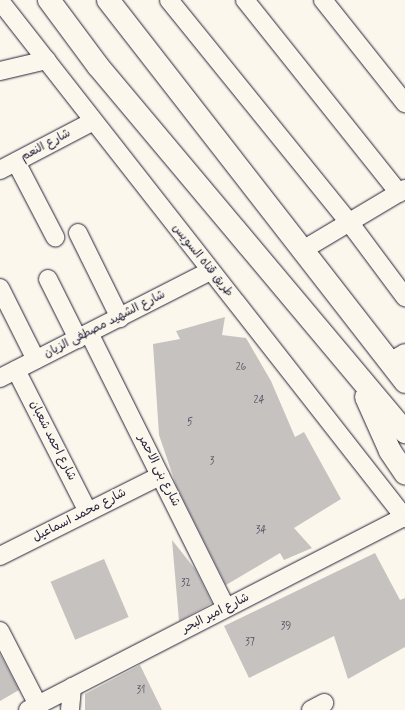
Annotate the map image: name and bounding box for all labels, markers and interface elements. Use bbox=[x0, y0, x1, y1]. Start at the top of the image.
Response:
street label: شارع النعم bbox=[19, 127, 73, 165]
street label: طريق قناه السويس bbox=[168, 222, 236, 300]
street label: شارع الشهيد مصطفى الزيان bbox=[42, 288, 168, 362]
house number: 26 bbox=[236, 362, 246, 374]
house number: 24 bbox=[254, 395, 264, 407]
street label: شارع احمد شعبان bbox=[26, 399, 78, 483]
house number: 5 bbox=[187, 417, 193, 429]
street label: شارع بنى الاحمر bbox=[134, 433, 182, 509]
house number: 3 bbox=[210, 456, 214, 468]
street label: شارع محمد اسماعيل bbox=[31, 486, 129, 546]
house number: 34 bbox=[256, 525, 266, 537]
house number: 32 bbox=[181, 578, 191, 590]
street label: شارع امير البحر bbox=[180, 591, 252, 637]
house number: 39 bbox=[281, 621, 291, 633]
house number: 37 bbox=[245, 637, 255, 649]
house number: 31 bbox=[137, 685, 145, 697]

